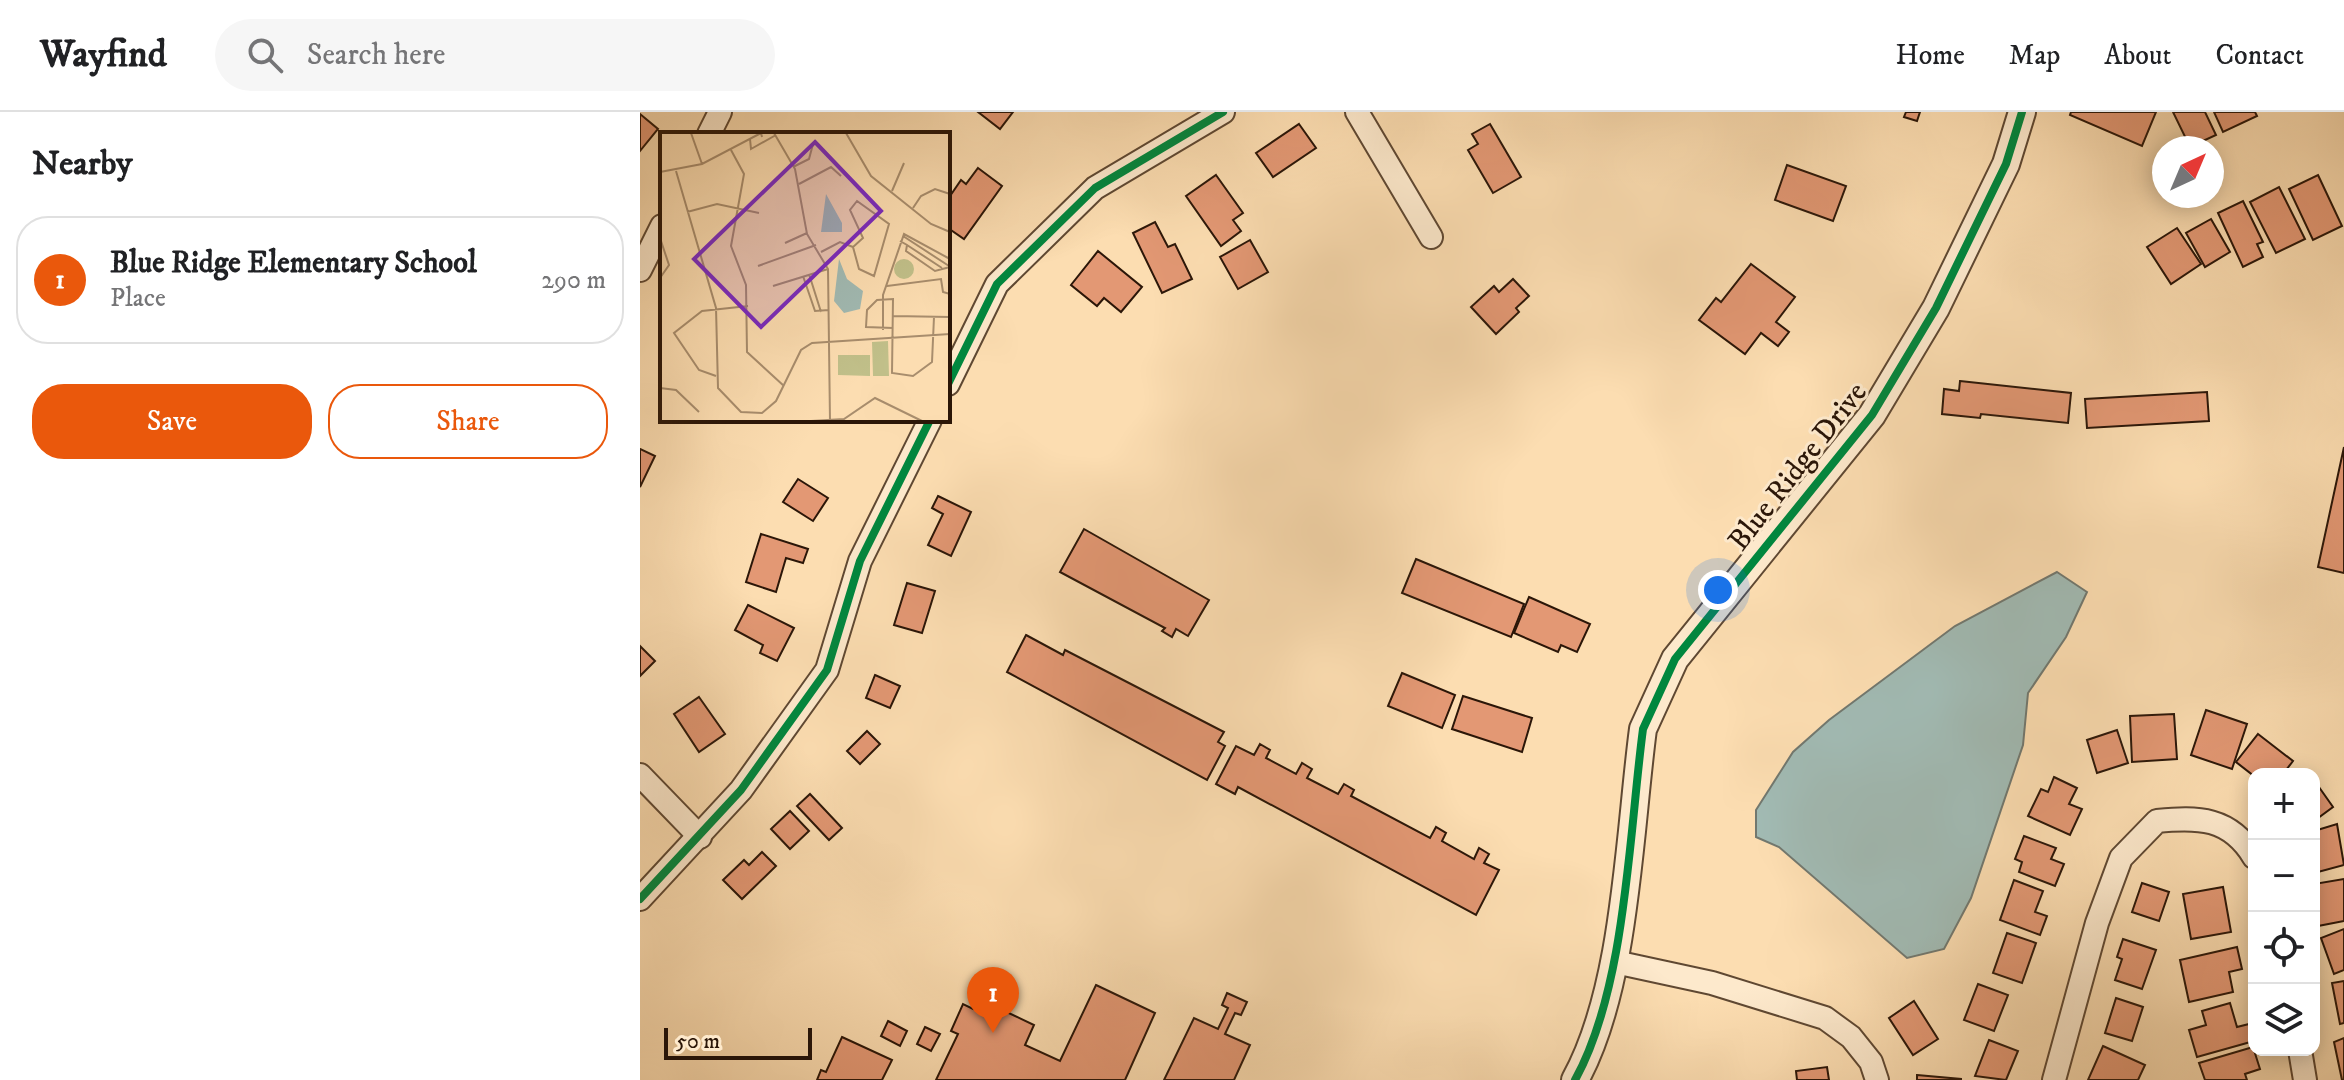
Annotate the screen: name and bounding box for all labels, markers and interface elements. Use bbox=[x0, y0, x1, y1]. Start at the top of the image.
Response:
search box bbox=[215, 19, 775, 91]
text: Wayfind bbox=[40, 31, 167, 79]
icon: search bbox=[243, 33, 287, 77]
text: Search here bbox=[307, 37, 445, 74]
text: Home bbox=[1896, 38, 1965, 73]
text: Map bbox=[2009, 38, 2060, 73]
text: About bbox=[2104, 38, 2171, 73]
text: Contact bbox=[2215, 38, 2304, 73]
inset map bbox=[660, 132, 950, 422]
north arrow bbox=[2152, 136, 2224, 208]
text: Nearby bbox=[32, 143, 133, 185]
text: Blue Ridge Elementary School bbox=[110, 245, 477, 282]
text: 1 bbox=[55, 264, 65, 297]
text: 290 m bbox=[541, 264, 606, 297]
text: Place bbox=[110, 282, 166, 315]
street label: Blue Ridge Drive bbox=[1721, 375, 1876, 559]
button: Save bbox=[32, 384, 312, 459]
button: Share bbox=[328, 384, 608, 459]
your location bbox=[1698, 570, 1738, 610]
map controls bbox=[2248, 768, 2320, 1056]
button: + bbox=[2248, 768, 2320, 840]
button: − bbox=[2248, 840, 2320, 912]
button: locate bbox=[2248, 912, 2320, 984]
pin: 1 bbox=[967, 967, 1019, 1033]
button: layers bbox=[2248, 984, 2320, 1056]
scale bar bbox=[664, 1024, 812, 1060]
text: 50 m bbox=[676, 1028, 720, 1055]

